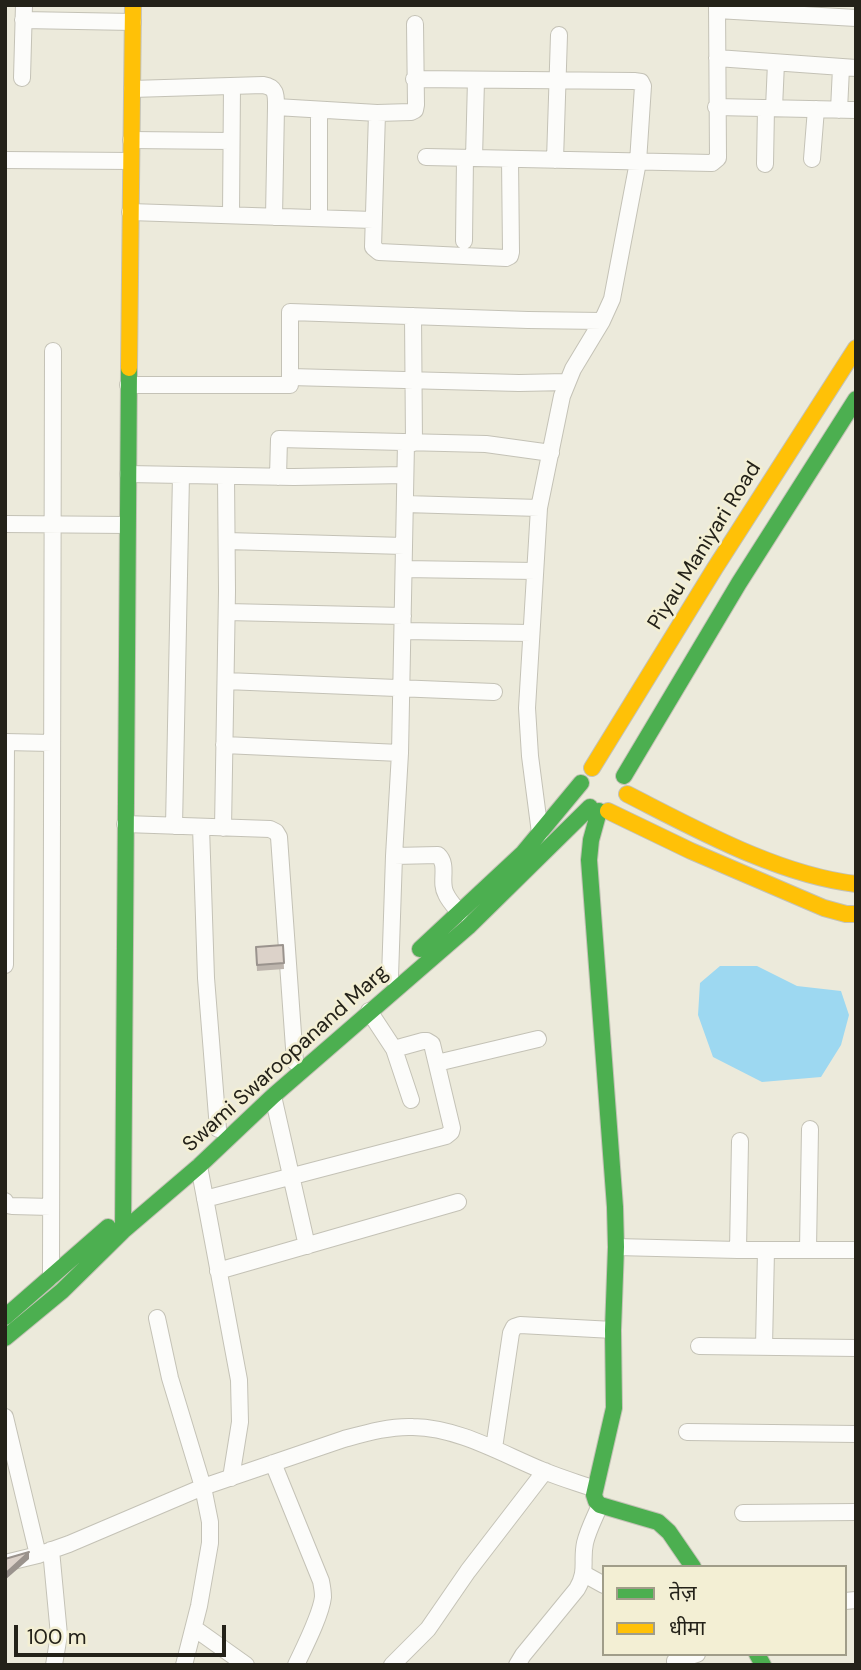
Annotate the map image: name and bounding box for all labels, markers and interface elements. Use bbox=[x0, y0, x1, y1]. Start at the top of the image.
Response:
street label: Piyau Maniyari Road bbox=[643, 457, 767, 635]
street label: Swami Swaroopanand Marg bbox=[178, 960, 394, 1158]
legend bbox=[602, 1565, 847, 1656]
text: तेज़ bbox=[669, 1579, 697, 1607]
scale bar bbox=[18, 1610, 229, 1654]
text: धीमा bbox=[669, 1614, 705, 1642]
text: 100 m bbox=[27, 1623, 87, 1651]

